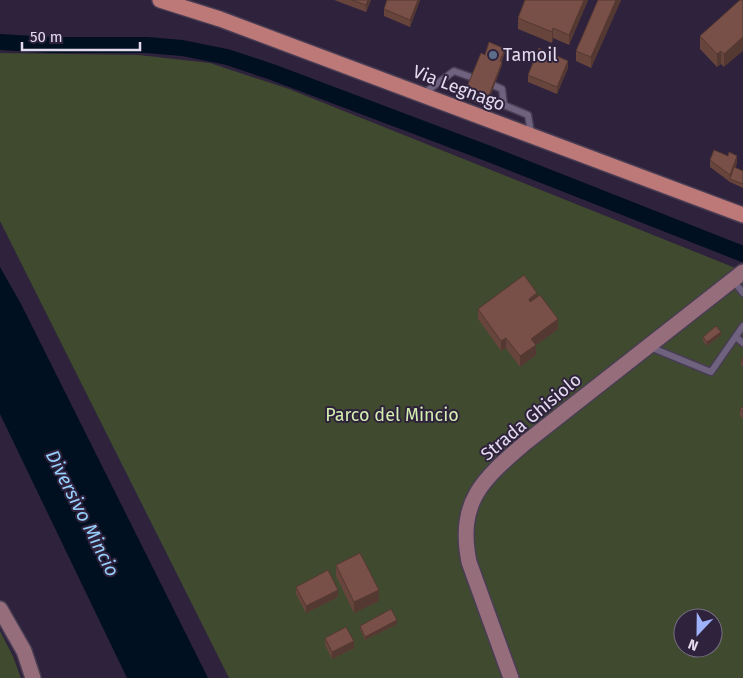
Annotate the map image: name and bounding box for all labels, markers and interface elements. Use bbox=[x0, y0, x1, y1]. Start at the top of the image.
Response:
scale bar bbox=[22, 20, 140, 52]
text: 50 m bbox=[30, 28, 63, 46]
place label: Tamoil bbox=[503, 44, 558, 66]
marker: Tamoil bbox=[487, 49, 499, 61]
street label: Via Legnago bbox=[410, 60, 508, 116]
street label: Strada Ghisiolo bbox=[476, 369, 586, 465]
park label: Parco del Mincio bbox=[325, 404, 459, 426]
water label: Diversivo Mincio bbox=[41, 446, 124, 580]
north arrow bbox=[673, 608, 723, 658]
text: N bbox=[686, 635, 701, 654]

